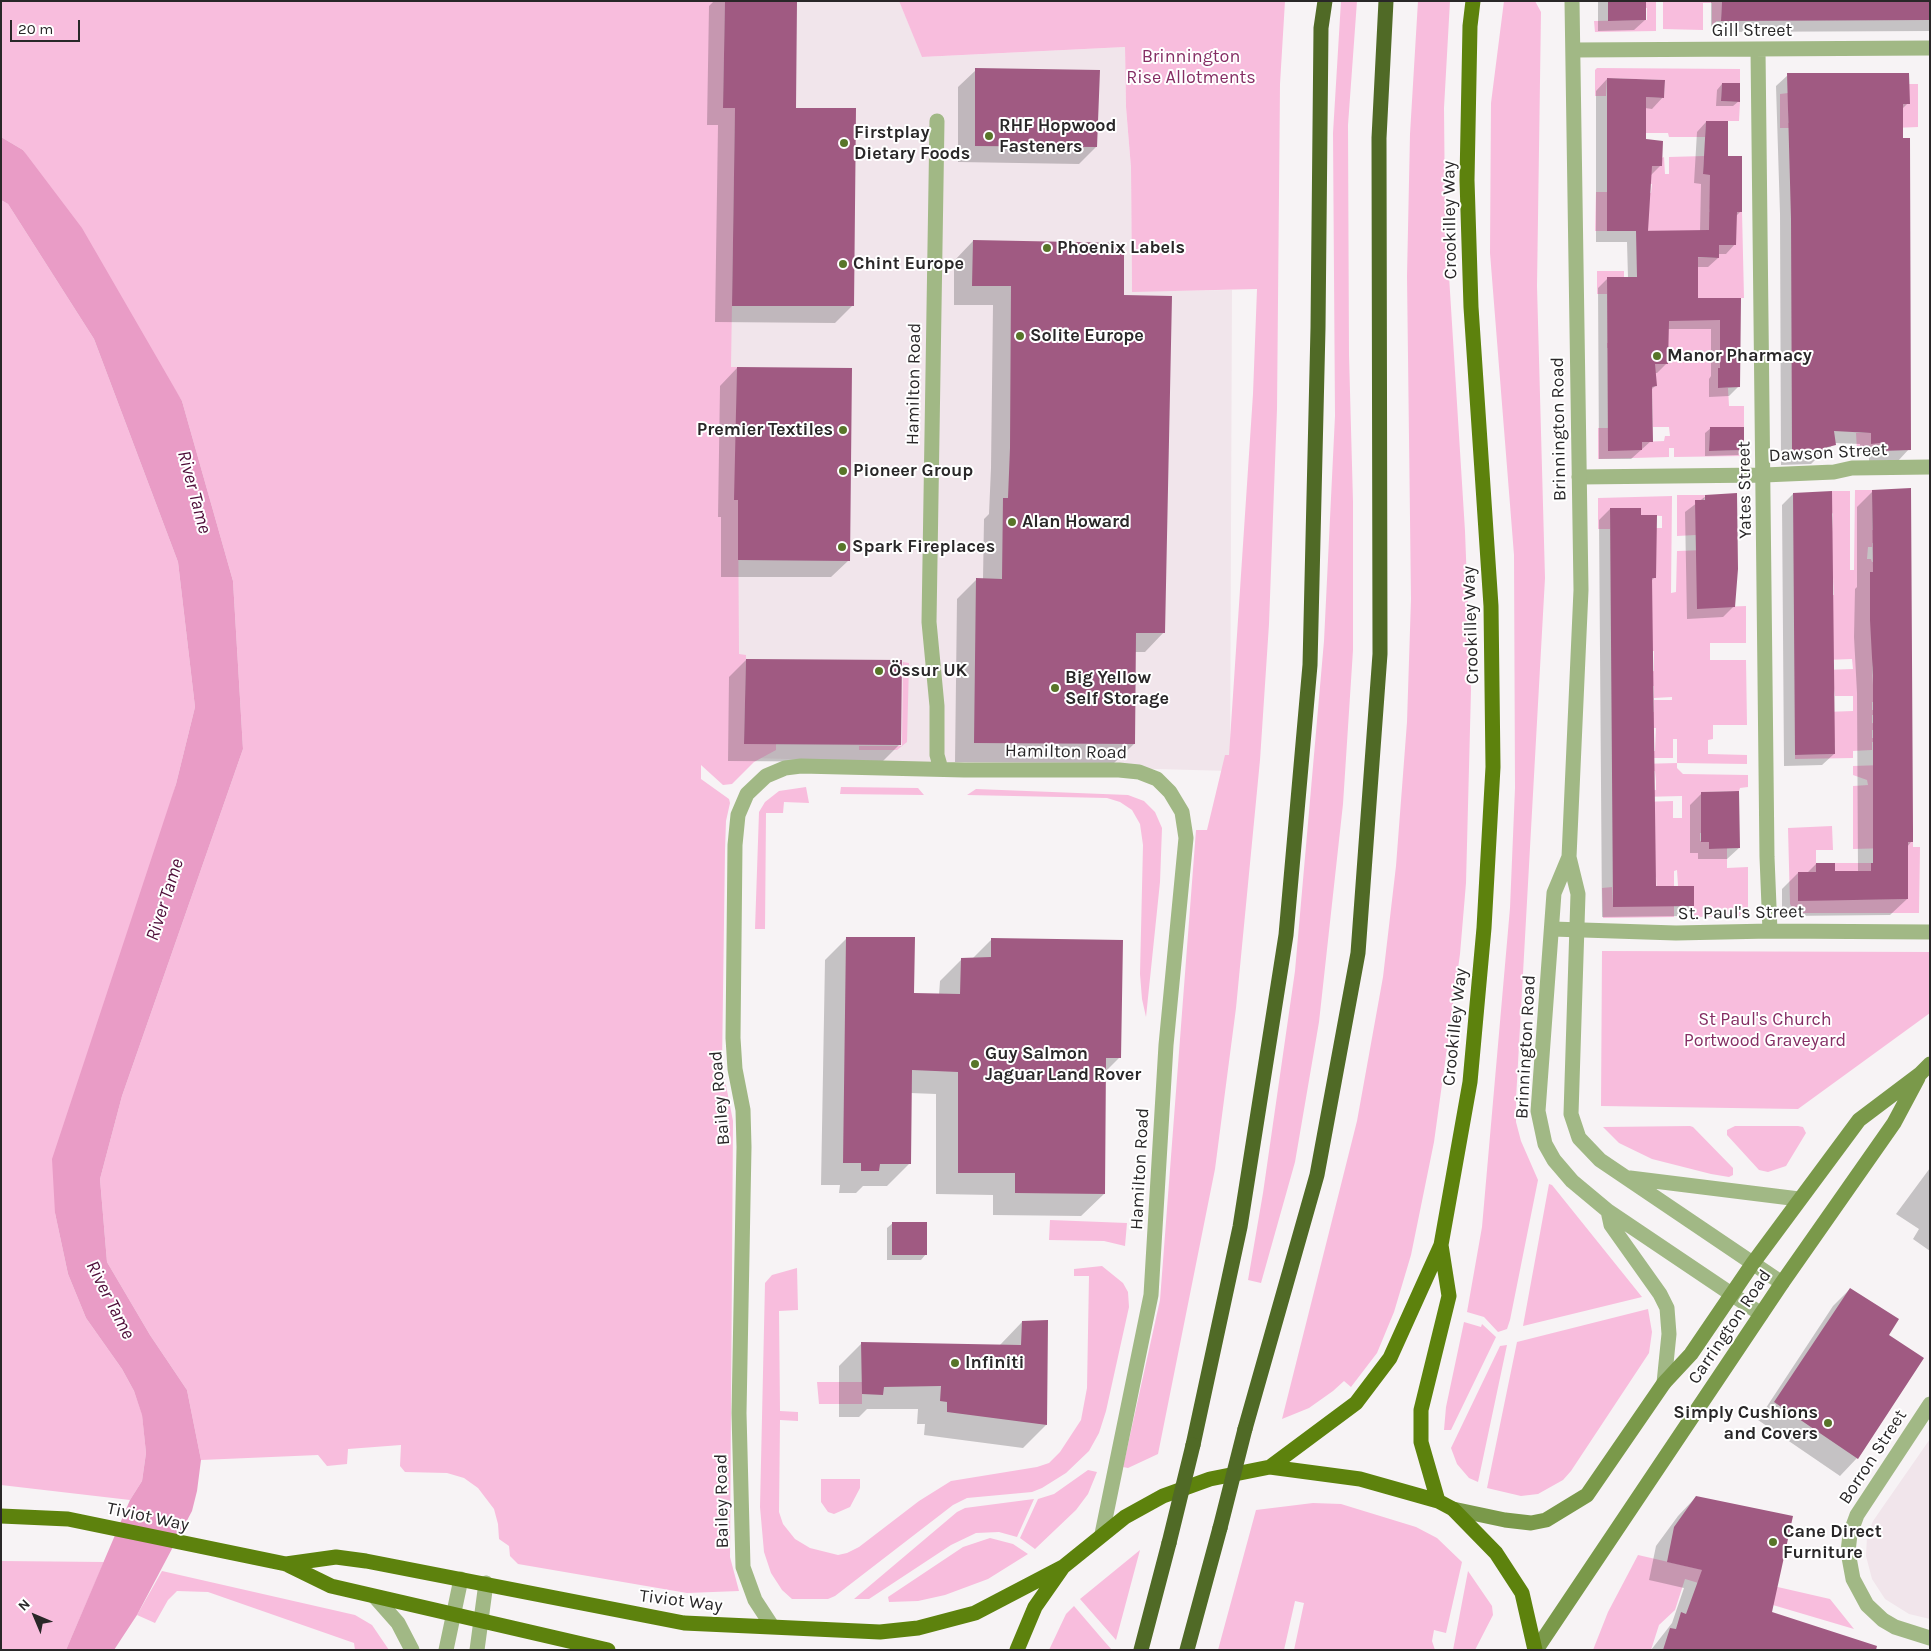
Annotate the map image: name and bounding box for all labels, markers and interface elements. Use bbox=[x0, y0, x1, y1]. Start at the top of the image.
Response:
scale bar bbox=[12, 10, 82, 42]
text: 20 m bbox=[18, 20, 53, 38]
street label: Gill Street bbox=[1712, 20, 1792, 42]
park label: Brinnington Rise Allotments bbox=[1126, 46, 1256, 88]
place label: RHF Hopwood Fasteners bbox=[999, 115, 1117, 158]
place label: Firstplay Dietary Foods bbox=[854, 122, 970, 164]
marker: RHF Hopwood Fasteners bbox=[983, 130, 995, 142]
marker: Firstplay Dietary Foods bbox=[838, 137, 850, 149]
street label: Crookilley Way bbox=[1438, 161, 1462, 279]
place label: Phoenix Labels bbox=[1057, 237, 1185, 259]
marker: Phoenix Labels bbox=[1041, 242, 1053, 254]
place label: Chint Europe bbox=[853, 253, 964, 275]
marker: Chint Europe bbox=[837, 258, 849, 270]
street label: Hamilton Road bbox=[902, 323, 926, 445]
place label: Solite Europe bbox=[1030, 325, 1144, 347]
marker: Solite Europe bbox=[1014, 330, 1026, 342]
place label: Manor Pharmacy bbox=[1667, 345, 1812, 367]
marker: Manor Pharmacy bbox=[1651, 350, 1663, 362]
street label: Brinnington Road bbox=[1547, 357, 1571, 501]
place label: Premier Textiles bbox=[697, 419, 833, 441]
marker: Premier Textiles bbox=[837, 424, 849, 436]
street label: Dawson Street bbox=[1768, 439, 1888, 467]
street label: Yates Street bbox=[1733, 441, 1757, 539]
water label: River Tame bbox=[172, 448, 216, 536]
place label: Pioneer Group bbox=[853, 460, 973, 482]
marker: Pioneer Group bbox=[837, 465, 849, 477]
place label: Alan Howard bbox=[1022, 511, 1130, 533]
marker: Alan Howard bbox=[1006, 516, 1018, 528]
place label: Spark Fireplaces bbox=[852, 536, 995, 558]
marker: Spark Fireplaces bbox=[836, 541, 848, 553]
street label: Crookilley Way bbox=[1458, 565, 1484, 685]
place label: Össur UK bbox=[889, 660, 967, 682]
marker: Össur UK bbox=[873, 665, 885, 677]
place label: Big Yellow Self Storage bbox=[1065, 667, 1169, 710]
marker: Big Yellow Self Storage bbox=[1049, 682, 1061, 694]
street label: Hamilton Road bbox=[1005, 740, 1127, 764]
water label: River Tame bbox=[141, 856, 189, 944]
street label: St. Paul's Street bbox=[1678, 901, 1804, 925]
street label: Crookilley Way bbox=[1438, 967, 1472, 1087]
street label: Brinnington Road bbox=[1511, 974, 1541, 1120]
park label: St Paul's Church Portwood Graveyard bbox=[1684, 1009, 1846, 1052]
place label: Guy Salmon Jaguar Land Rover bbox=[985, 1043, 1141, 1086]
street label: Bailey Road bbox=[705, 1050, 735, 1146]
marker: Guy Salmon Jaguar Land Rover bbox=[969, 1058, 981, 1070]
street label: Hamilton Road bbox=[1126, 1107, 1154, 1231]
water label: River Tame bbox=[81, 1257, 139, 1343]
street label: Carrington Road bbox=[1684, 1266, 1776, 1388]
place label: Infiniti bbox=[965, 1352, 1024, 1374]
marker: Infiniti bbox=[949, 1357, 961, 1369]
place label: Simply Cushions and Covers bbox=[1673, 1402, 1818, 1445]
street label: Borron Street bbox=[1834, 1406, 1912, 1508]
marker: Simply Cushions and Covers bbox=[1822, 1417, 1834, 1429]
street label: Bailey Road bbox=[710, 1453, 734, 1549]
street label: Tiviot Way bbox=[105, 1498, 191, 1536]
place label: Cane Direct Furniture bbox=[1783, 1521, 1882, 1564]
marker: Cane Direct Furniture bbox=[1767, 1536, 1779, 1548]
street label: Tiviot Way bbox=[638, 1585, 724, 1617]
north arrow bbox=[10, 1591, 60, 1641]
text: N bbox=[14, 1595, 34, 1615]

